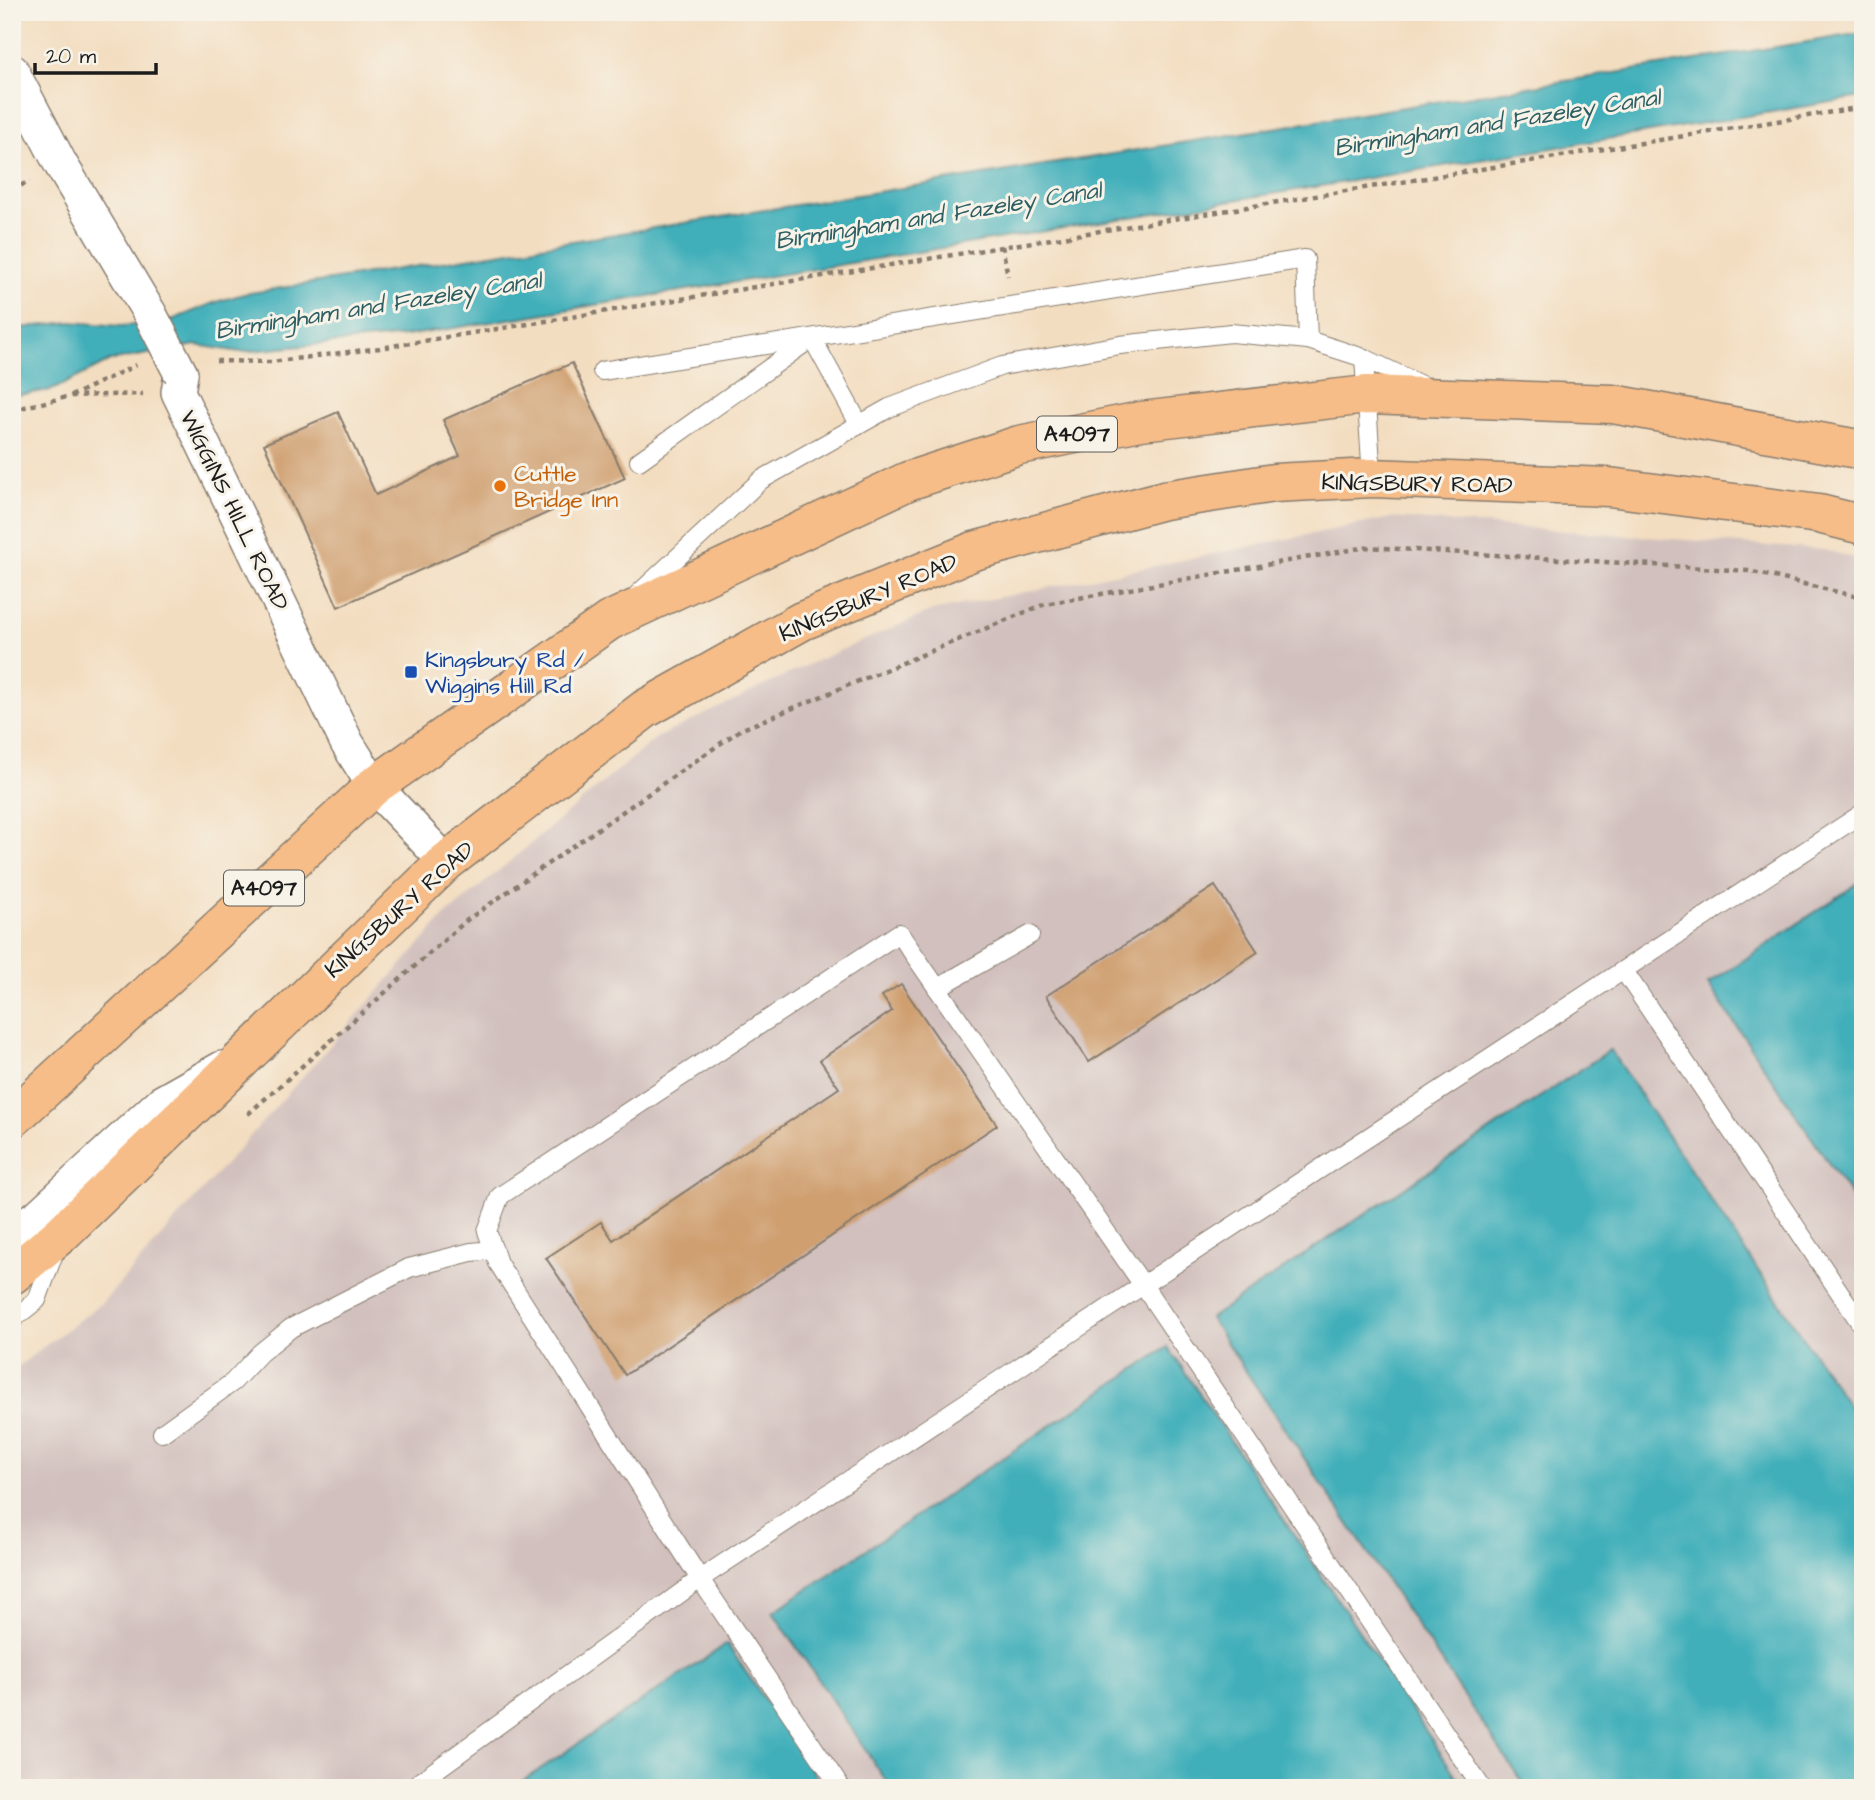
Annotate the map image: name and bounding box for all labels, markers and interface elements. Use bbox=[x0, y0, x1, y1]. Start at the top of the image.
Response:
scale bar bbox=[35, 32, 156, 76]
text: 20 m bbox=[46, 42, 97, 71]
water label: Birmingham and Fazeley Canal bbox=[1332, 80, 1666, 167]
water label: Birmingham and Fazeley Canal bbox=[773, 173, 1107, 260]
water label: Birmingham and Fazeley Canal bbox=[213, 263, 547, 350]
street label: WIGGINS HILL ROAD bbox=[172, 405, 296, 616]
road number: A4097 bbox=[1037, 416, 1117, 452]
place label: Cuttle Bridge Inn bbox=[514, 458, 618, 517]
street label: KINGSBURY ROAD bbox=[1321, 466, 1513, 502]
marker: Cuttle Bridge Inn bbox=[492, 478, 508, 494]
street label: KINGSBURY ROAD bbox=[774, 546, 963, 650]
place label: Kingsbury Rd / Wiggins Hill Rd bbox=[425, 644, 584, 703]
marker: Kingsbury Rd / Wiggins Hill Rd bbox=[403, 664, 419, 680]
street label: KINGSBURY ROAD bbox=[318, 834, 481, 986]
road number: A4097 bbox=[224, 870, 304, 906]

